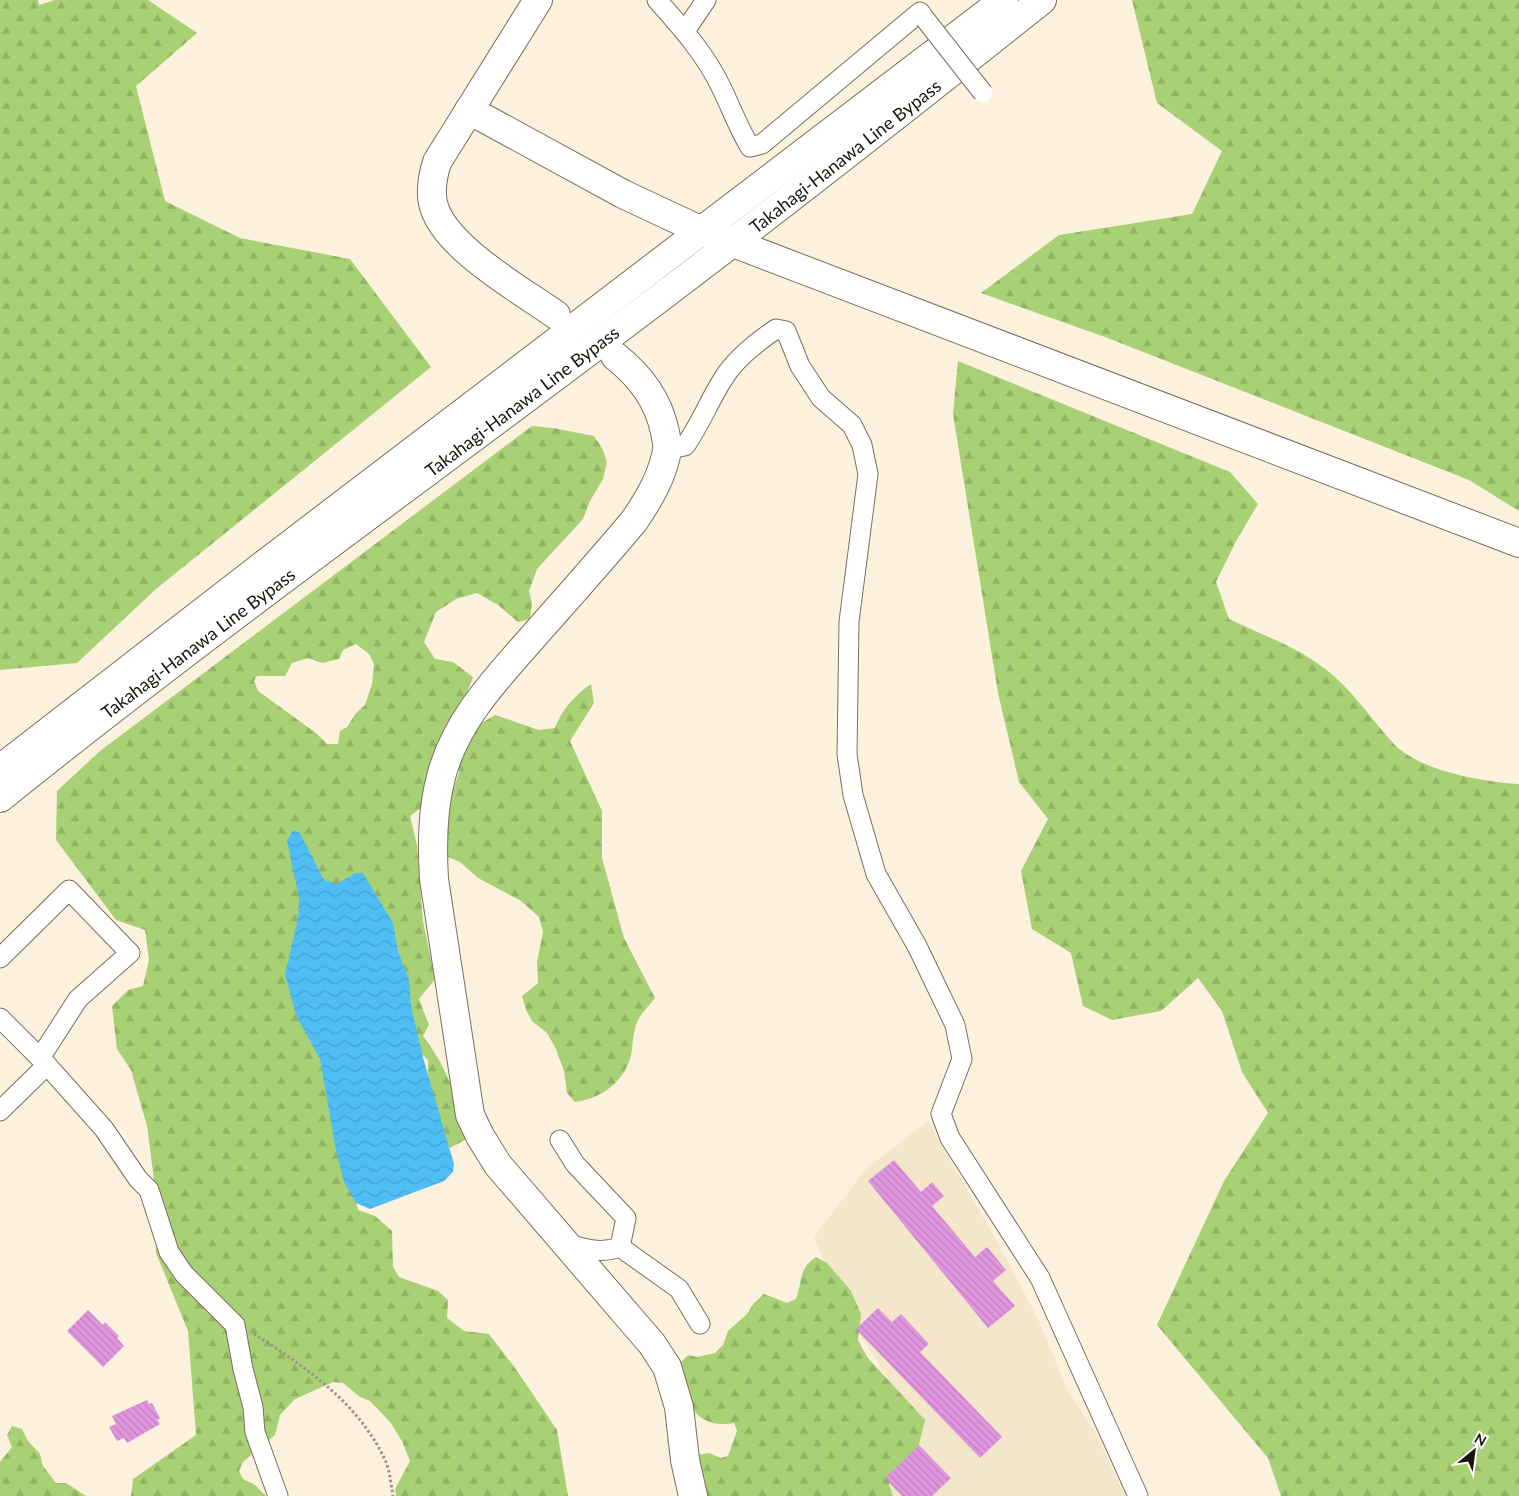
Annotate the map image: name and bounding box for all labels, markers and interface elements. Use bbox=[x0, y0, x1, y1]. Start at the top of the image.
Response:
street label: Takahagi-Hanawa Line Bypass bbox=[745, 74, 945, 238]
street label: Takahagi-Hanawa Line Bypass bbox=[421, 321, 623, 481]
street label: Takahagi-Hanawa Line Bypass bbox=[97, 563, 299, 723]
north arrow bbox=[1449, 1426, 1499, 1476]
text: N bbox=[1472, 1429, 1489, 1449]

